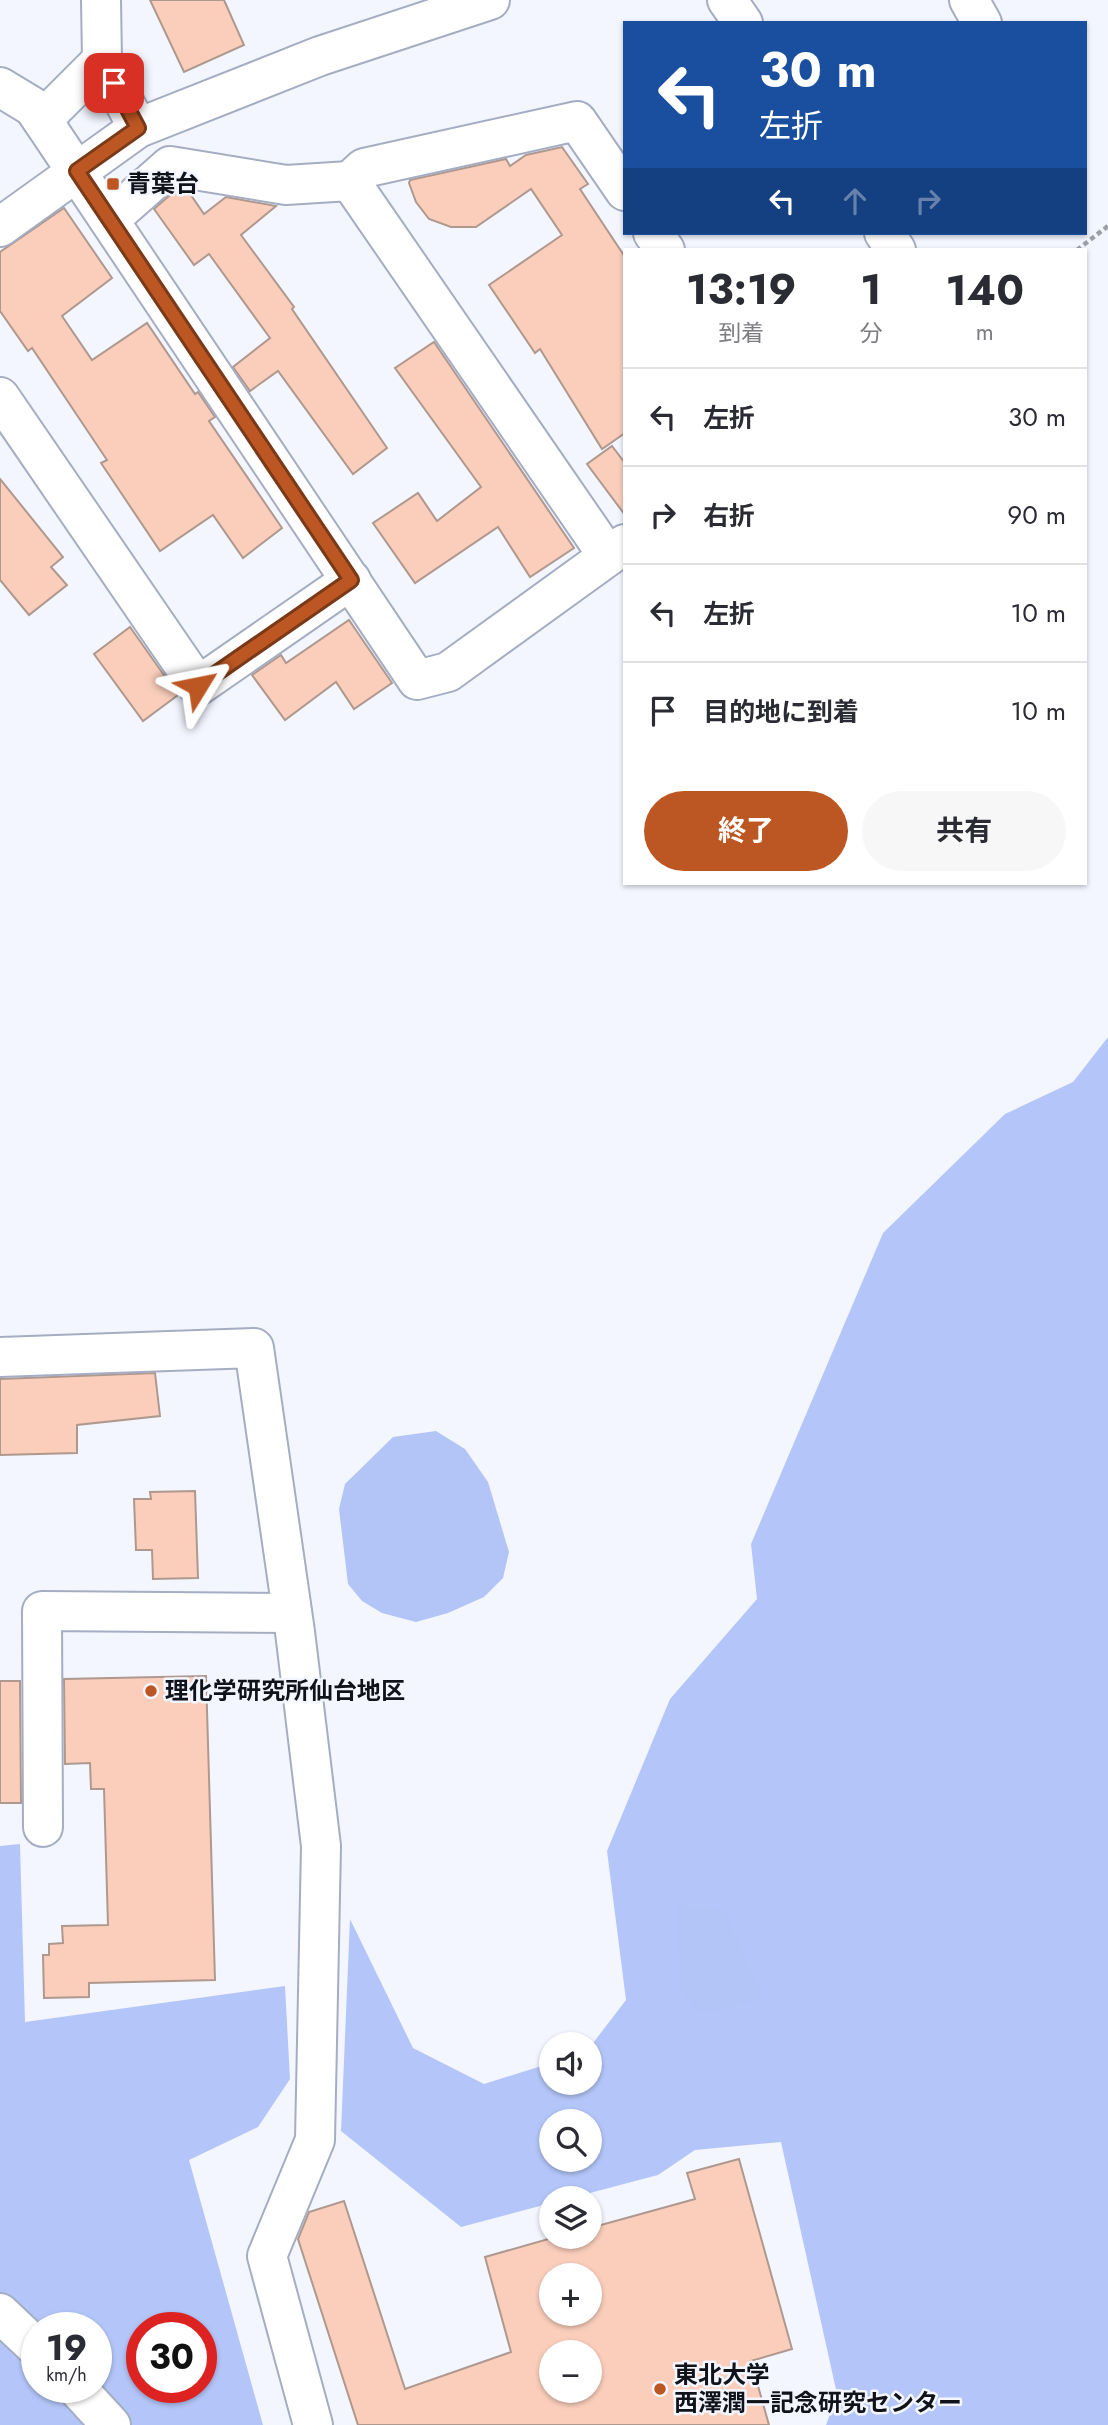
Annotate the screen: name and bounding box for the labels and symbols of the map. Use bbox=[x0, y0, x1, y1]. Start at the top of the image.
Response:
pin bbox=[84, 53, 144, 113]
place label: 青葉台 bbox=[127, 166, 199, 201]
marker: 青葉台 bbox=[105, 176, 121, 192]
position arrow bbox=[161, 649, 235, 723]
place label: 理化学研究所仙台地区 bbox=[165, 1673, 405, 1708]
marker: 理化学研究所仙台地区 bbox=[143, 1683, 159, 1699]
speed limit sign: 30 bbox=[126, 2312, 217, 2403]
place label: 東北大学 西澤潤一記念研究センター bbox=[674, 2357, 962, 2420]
marker: 東北大学 西澤潤一記念研究センター bbox=[652, 2381, 668, 2397]

